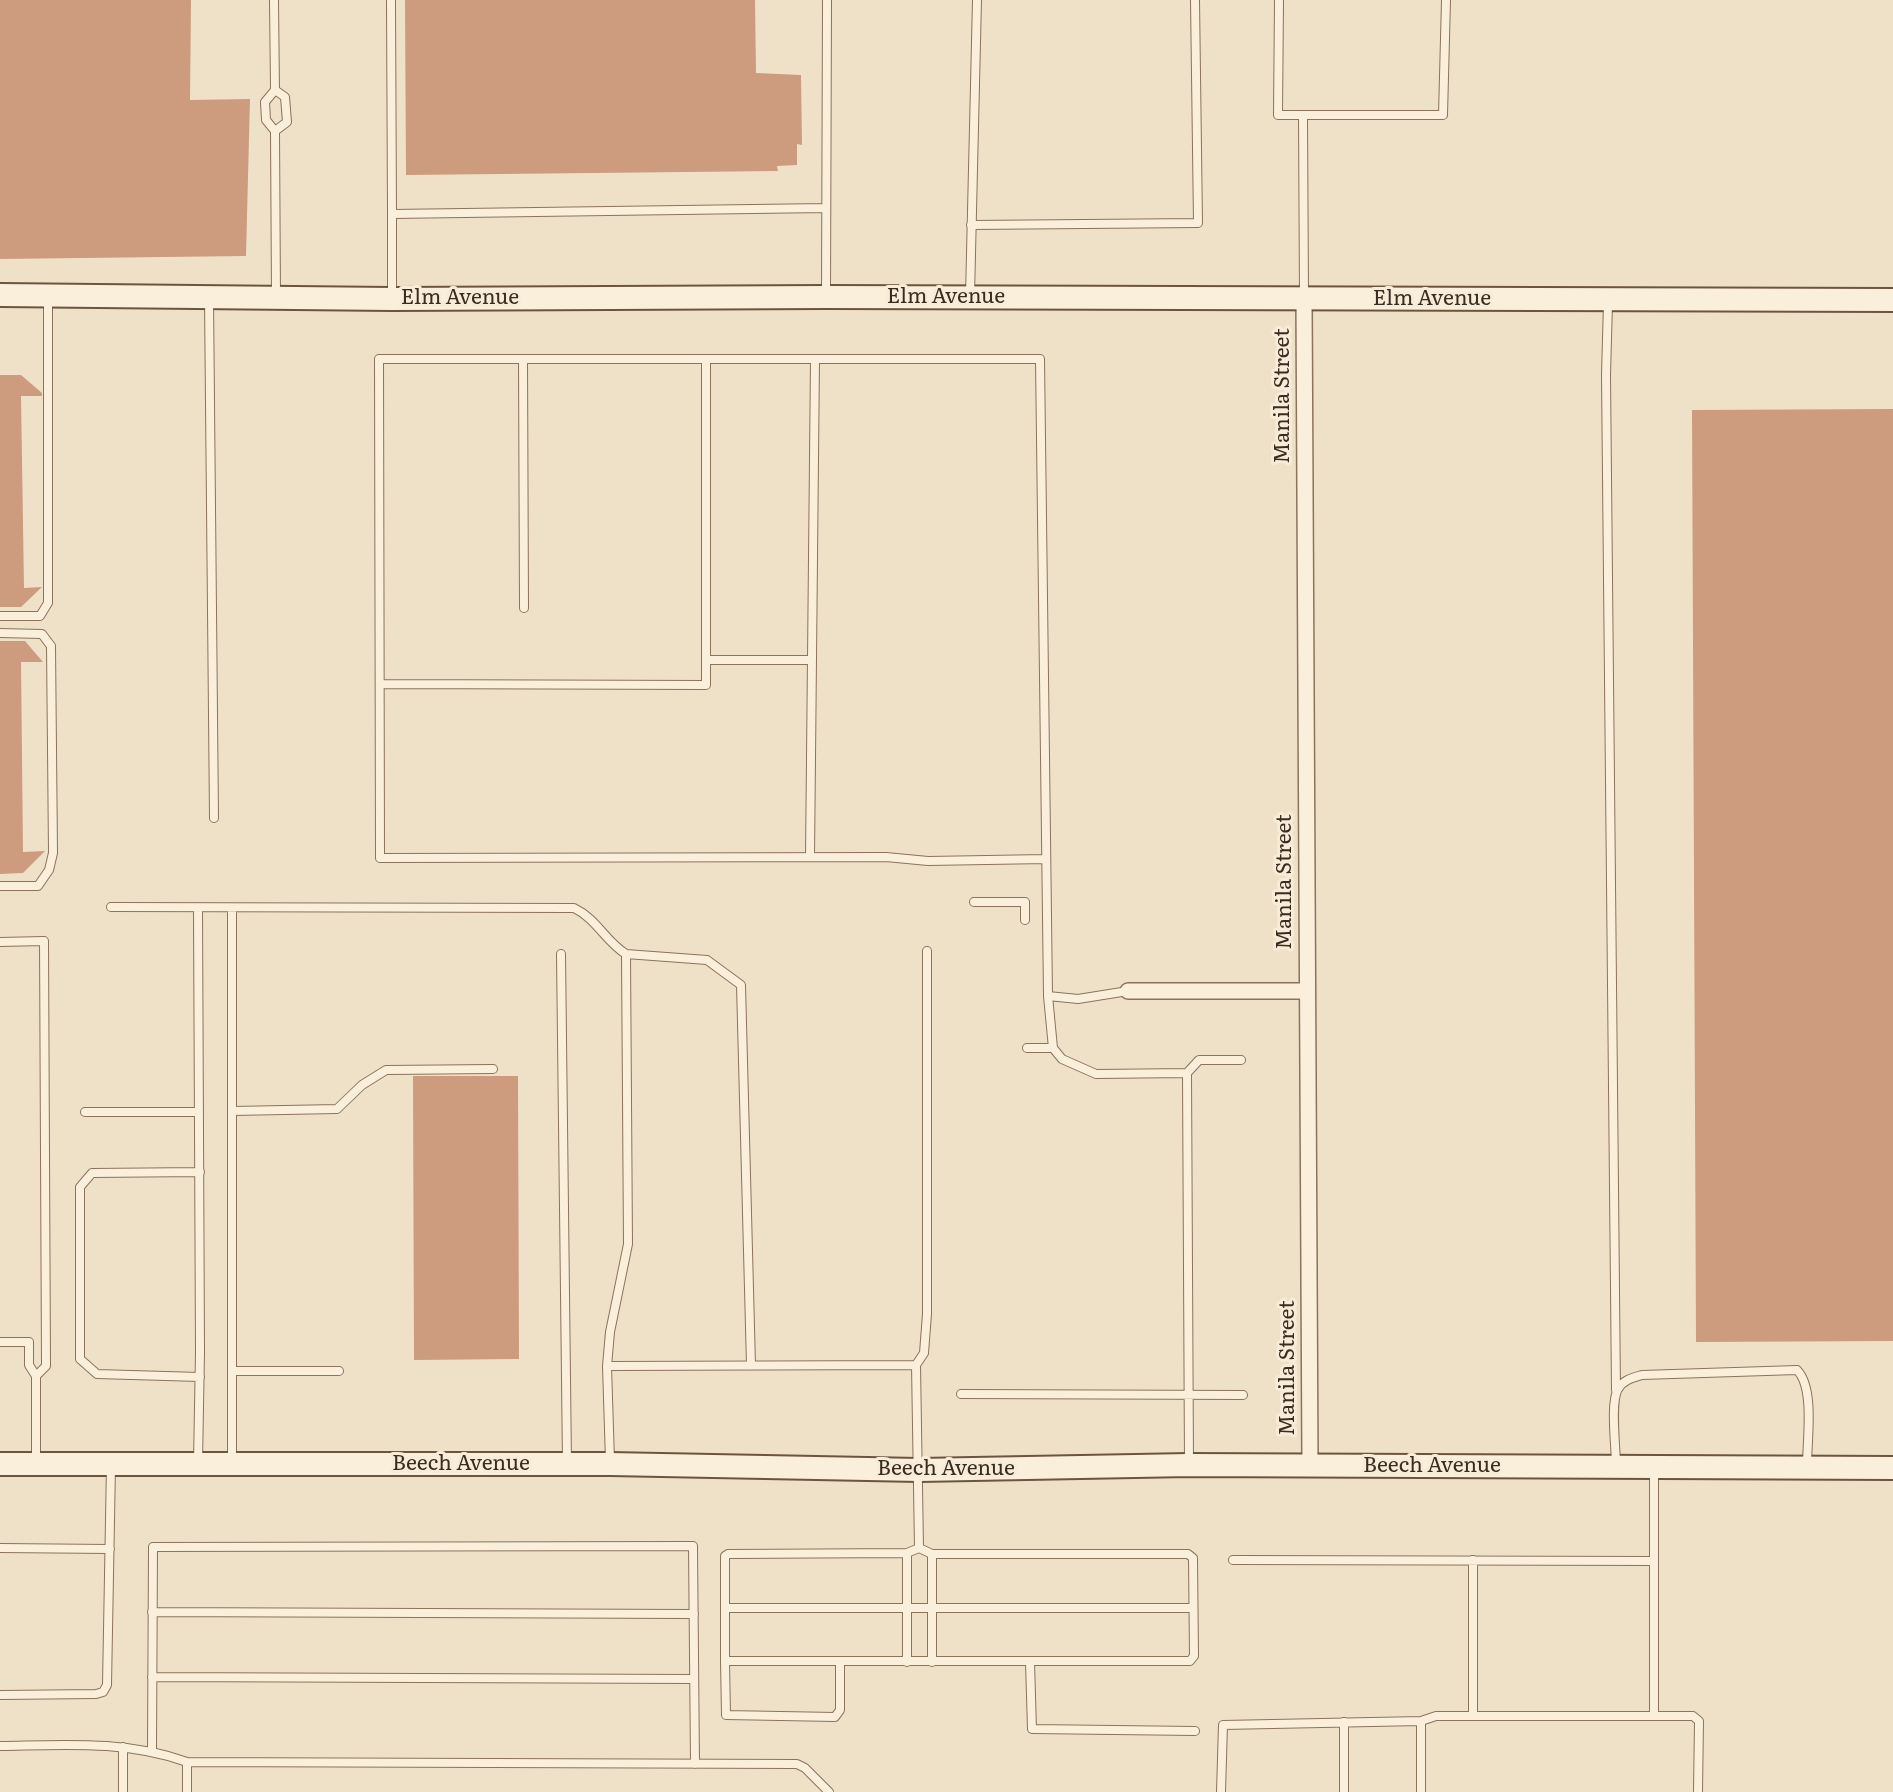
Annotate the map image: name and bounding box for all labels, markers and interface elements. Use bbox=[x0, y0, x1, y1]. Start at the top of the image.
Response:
street label: Elm Avenue bbox=[887, 284, 1005, 310]
street label: Elm Avenue bbox=[401, 285, 519, 311]
street label: Elm Avenue bbox=[1373, 286, 1491, 312]
street label: Manila Street bbox=[1270, 328, 1296, 464]
street label: Manila Street bbox=[1272, 814, 1298, 950]
street label: Manila Street bbox=[1275, 1300, 1301, 1436]
street label: Beech Avenue bbox=[392, 1451, 530, 1477]
street label: Beech Avenue bbox=[1363, 1453, 1501, 1479]
street label: Beech Avenue bbox=[877, 1456, 1015, 1482]

